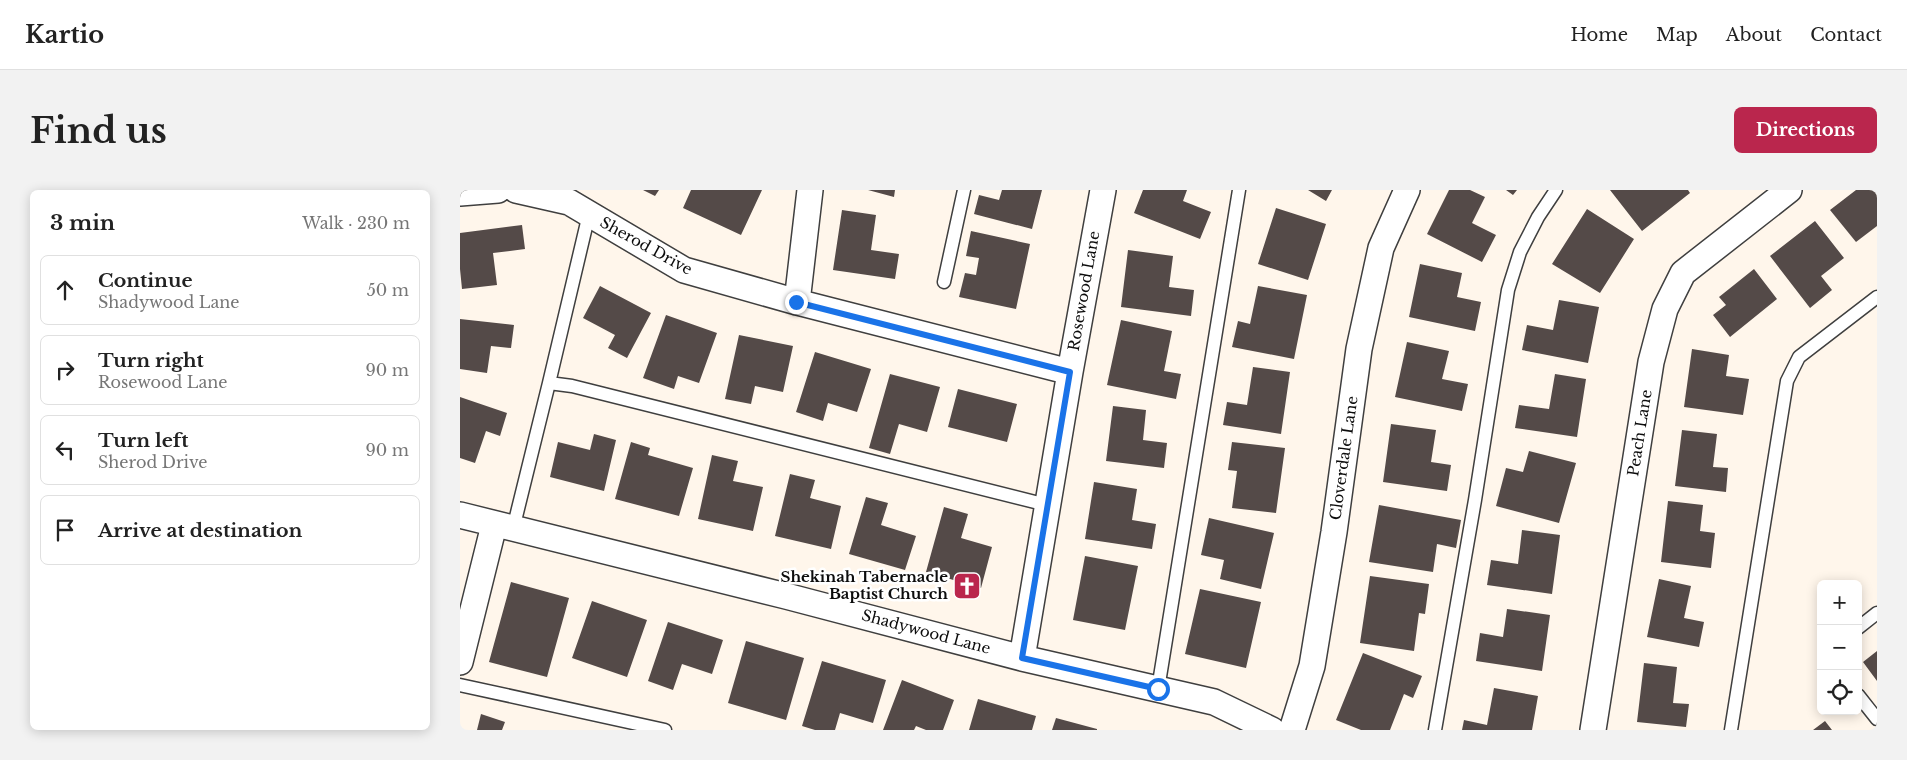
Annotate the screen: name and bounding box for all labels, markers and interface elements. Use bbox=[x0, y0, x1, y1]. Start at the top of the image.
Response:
text: Kartio bbox=[25, 20, 104, 49]
text: Home bbox=[1570, 24, 1628, 46]
text: Map bbox=[1656, 24, 1698, 46]
text: About bbox=[1726, 24, 1782, 46]
text: Contact bbox=[1810, 24, 1882, 46]
button: Directions bbox=[1734, 107, 1877, 153]
text: Find us bbox=[30, 109, 167, 152]
text: 3 min bbox=[50, 210, 115, 236]
street label: Sherod Drive bbox=[597, 212, 696, 279]
text: Walk · 230 m bbox=[302, 213, 410, 233]
street label: Rosewood Lane bbox=[1064, 229, 1103, 352]
text: Continue bbox=[98, 269, 193, 292]
icon: ahead bbox=[51, 276, 79, 304]
text: 50 m bbox=[367, 280, 409, 300]
route end bbox=[785, 291, 808, 314]
text: Shadywood Lane bbox=[98, 292, 239, 312]
text: Turn right bbox=[98, 349, 204, 372]
icon: right bbox=[51, 356, 79, 384]
text: 90 m bbox=[366, 360, 409, 380]
text: Rosewood Lane bbox=[98, 372, 228, 392]
street label: Peach Lane bbox=[1623, 388, 1656, 478]
street label: Cloverdale Lane bbox=[1325, 395, 1362, 521]
text: Turn left bbox=[98, 429, 189, 452]
icon: left bbox=[51, 436, 79, 464]
text: 90 m bbox=[366, 440, 409, 460]
text: Sherod Drive bbox=[98, 452, 208, 472]
icon: arrive bbox=[51, 516, 79, 544]
text: Arrive at destination bbox=[98, 519, 302, 542]
place label: Shekinah Tabernacle Baptist Church bbox=[780, 567, 948, 603]
church icon: Shekinah Tabernacle Baptist Church bbox=[952, 571, 982, 601]
map controls bbox=[1817, 580, 1862, 715]
button: + bbox=[1817, 580, 1862, 625]
street label: Shadywood Lane bbox=[860, 605, 993, 658]
button: − bbox=[1817, 625, 1862, 670]
button: locate bbox=[1817, 670, 1862, 715]
route start bbox=[1147, 678, 1170, 701]

